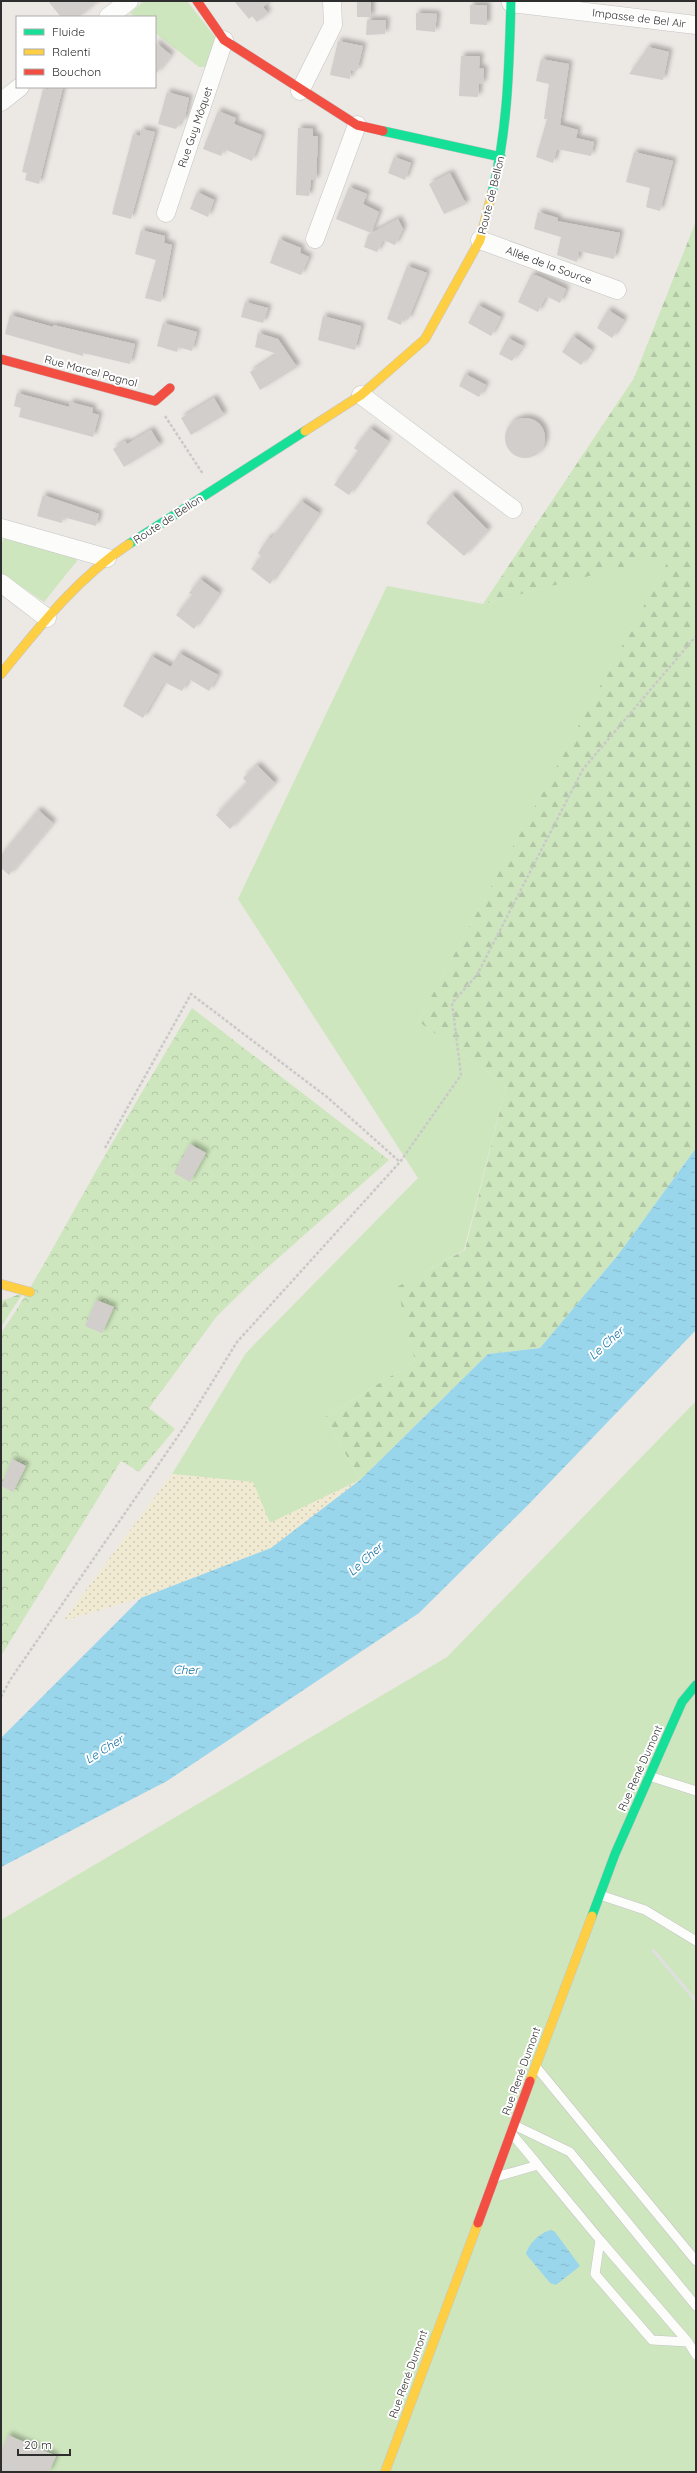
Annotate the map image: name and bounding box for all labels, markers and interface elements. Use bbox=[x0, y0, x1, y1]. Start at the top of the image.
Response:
street label: Impasse de Bel Air bbox=[591, 5, 687, 31]
legend bbox=[16, 16, 156, 88]
text: Fluide bbox=[52, 24, 85, 39]
text: Ralenti bbox=[52, 44, 90, 59]
text: Bouchon bbox=[52, 64, 101, 79]
street label: Rue Guy Môquet bbox=[175, 85, 215, 169]
street label: Route de Bellon bbox=[474, 154, 508, 236]
street label: Allée de la Source bbox=[504, 243, 594, 287]
street label: Rue Marcel Pagnol bbox=[43, 352, 139, 390]
street label: Route de Bellon bbox=[131, 491, 205, 547]
water label: Le Cher bbox=[585, 1322, 628, 1363]
water label: Le Cher bbox=[344, 1538, 387, 1579]
water label: Cher bbox=[173, 1662, 200, 1677]
street label: Rue René Dumont bbox=[615, 1723, 665, 1813]
water label: Le Cher bbox=[82, 1731, 127, 1767]
street label: Rue René Dumont bbox=[499, 2025, 544, 2117]
street label: Rue René Dumont bbox=[386, 2328, 431, 2420]
scale bar bbox=[18, 2431, 70, 2457]
text: 20 m bbox=[24, 2437, 52, 2452]

